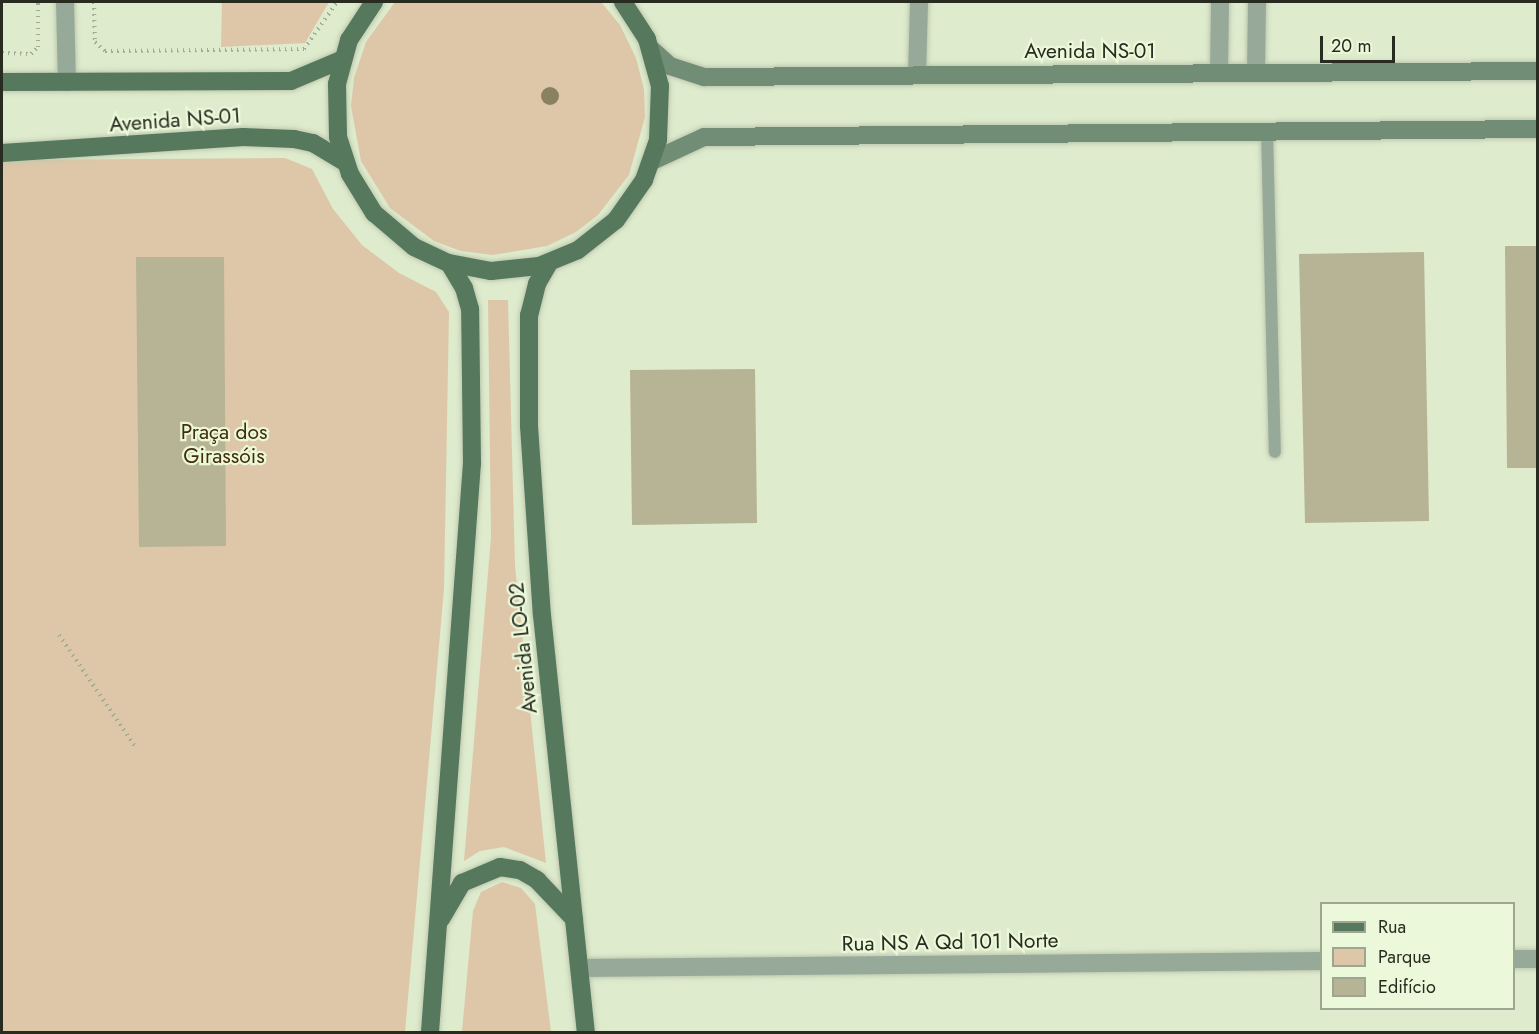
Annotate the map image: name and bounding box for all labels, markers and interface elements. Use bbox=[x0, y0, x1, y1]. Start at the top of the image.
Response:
scale bar bbox=[1323, 24, 1398, 62]
text: 20 m bbox=[1331, 33, 1371, 59]
street label: Avenida NS-01 bbox=[1024, 38, 1156, 64]
street label: Avenida NS-01 bbox=[108, 103, 242, 137]
park label: Praça dos Girassóis bbox=[181, 419, 267, 469]
street label: Avenida LO-02 bbox=[504, 581, 542, 715]
legend bbox=[1320, 902, 1515, 1010]
text: Rua bbox=[1378, 914, 1406, 940]
street label: Rua NS A Qd 101 Norte bbox=[841, 928, 1059, 956]
text: Parque bbox=[1378, 944, 1431, 970]
text: Edifício bbox=[1378, 974, 1436, 1000]

